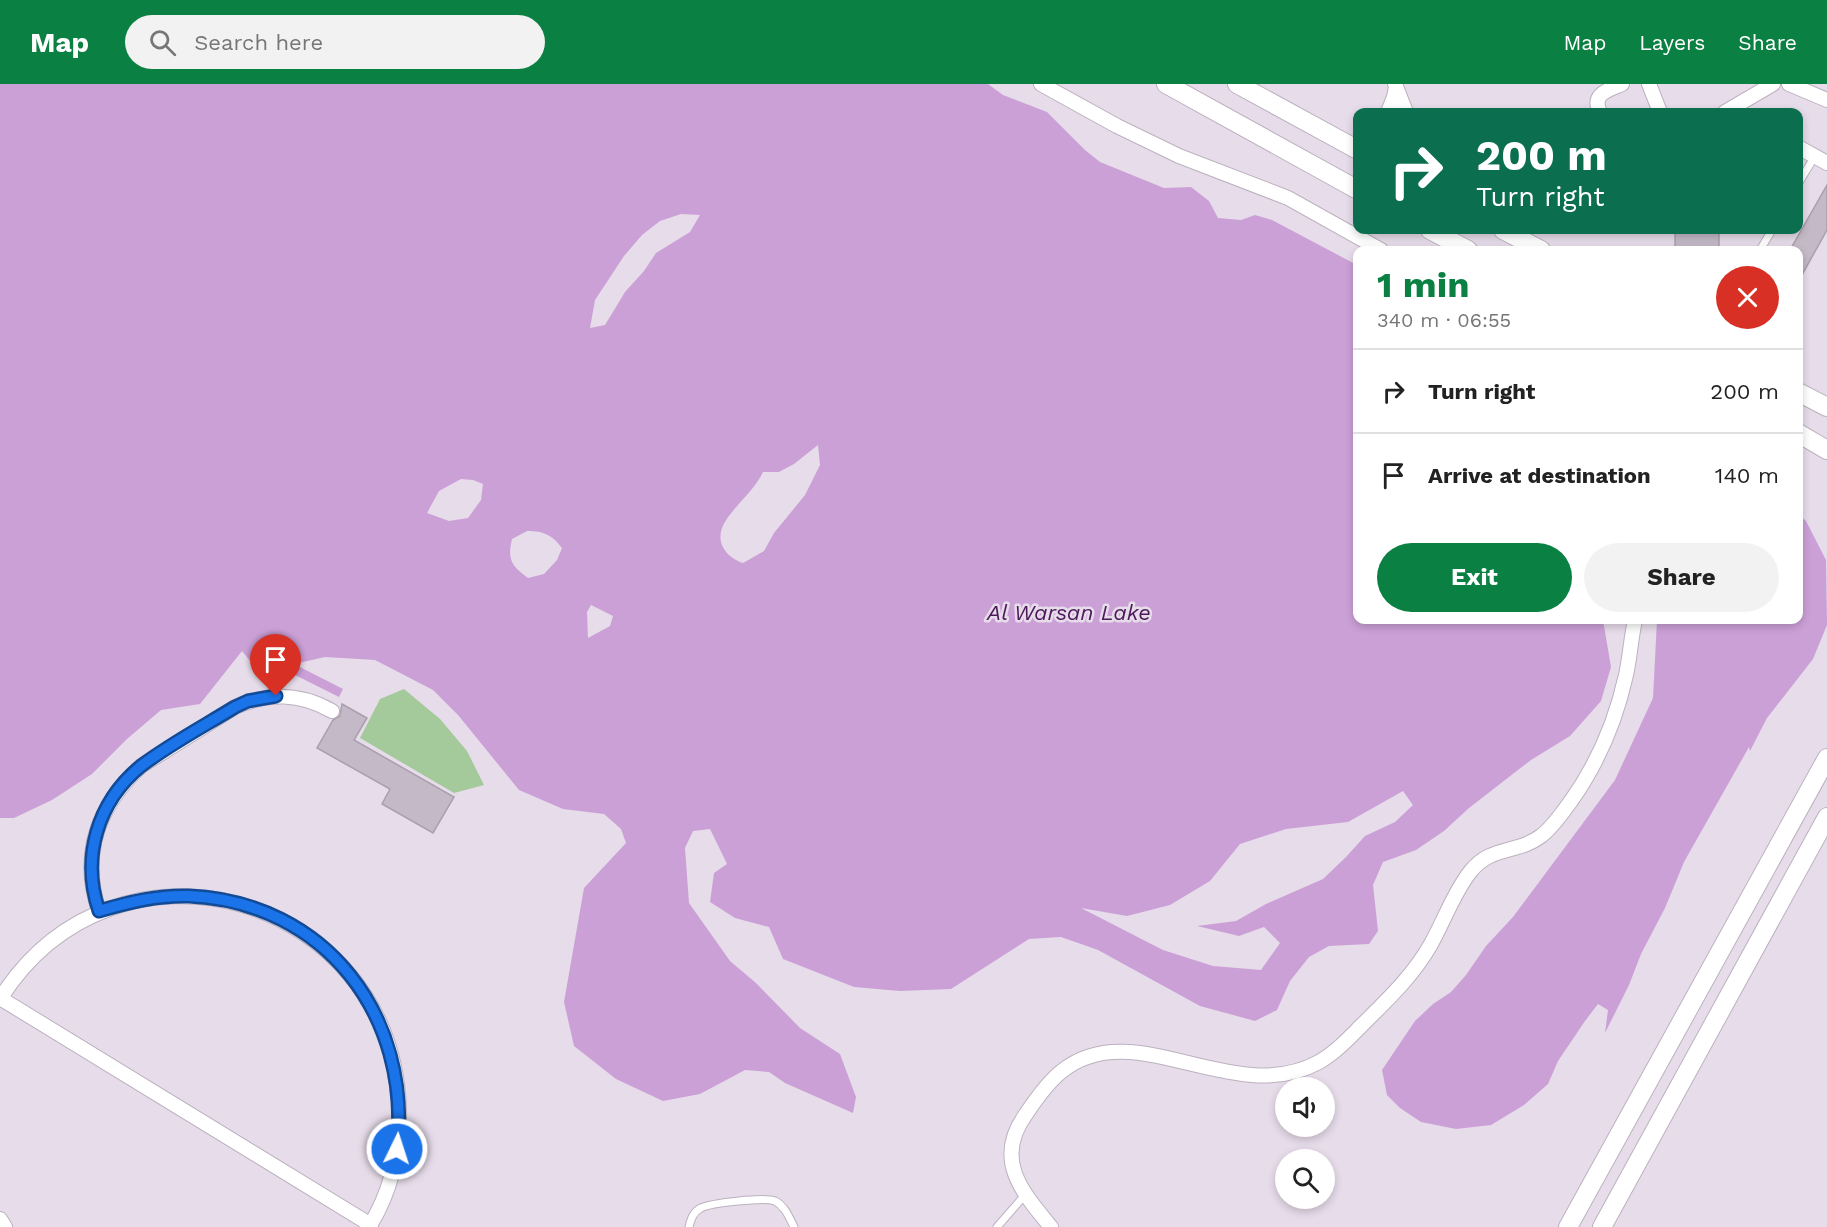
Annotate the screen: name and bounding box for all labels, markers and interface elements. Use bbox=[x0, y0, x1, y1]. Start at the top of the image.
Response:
search box bbox=[125, 15, 545, 69]
text: Map bbox=[30, 26, 89, 59]
icon: search bbox=[146, 26, 179, 59]
text: Search here bbox=[194, 30, 323, 55]
text: Map bbox=[1563, 30, 1606, 55]
text: Layers bbox=[1639, 30, 1705, 55]
text: Share bbox=[1738, 30, 1797, 55]
text: 200 m bbox=[1476, 131, 1607, 180]
icon: right bbox=[1377, 132, 1455, 210]
text: Turn right bbox=[1476, 181, 1605, 213]
text: 1 min bbox=[1377, 264, 1469, 306]
button: close bbox=[1716, 266, 1779, 329]
text: 340 m · 06:55 bbox=[1377, 308, 1511, 332]
icon: right bbox=[1377, 375, 1410, 408]
text: Turn right bbox=[1428, 379, 1535, 404]
text: 200 m bbox=[1710, 379, 1779, 404]
icon: arrive bbox=[1377, 459, 1410, 492]
text: Arrive at destination bbox=[1428, 463, 1651, 488]
text: 140 m bbox=[1715, 463, 1779, 488]
button: Exit bbox=[1377, 543, 1572, 612]
button: Share bbox=[1584, 543, 1779, 612]
water label: Al Warsan Lake bbox=[986, 600, 1151, 625]
pin bbox=[250, 634, 301, 696]
icon: arrive bbox=[259, 643, 292, 676]
map controls bbox=[1275, 1077, 1335, 1209]
button: sound bbox=[1275, 1077, 1335, 1137]
position arrow bbox=[365, 1117, 429, 1181]
button: search bbox=[1275, 1149, 1335, 1209]

